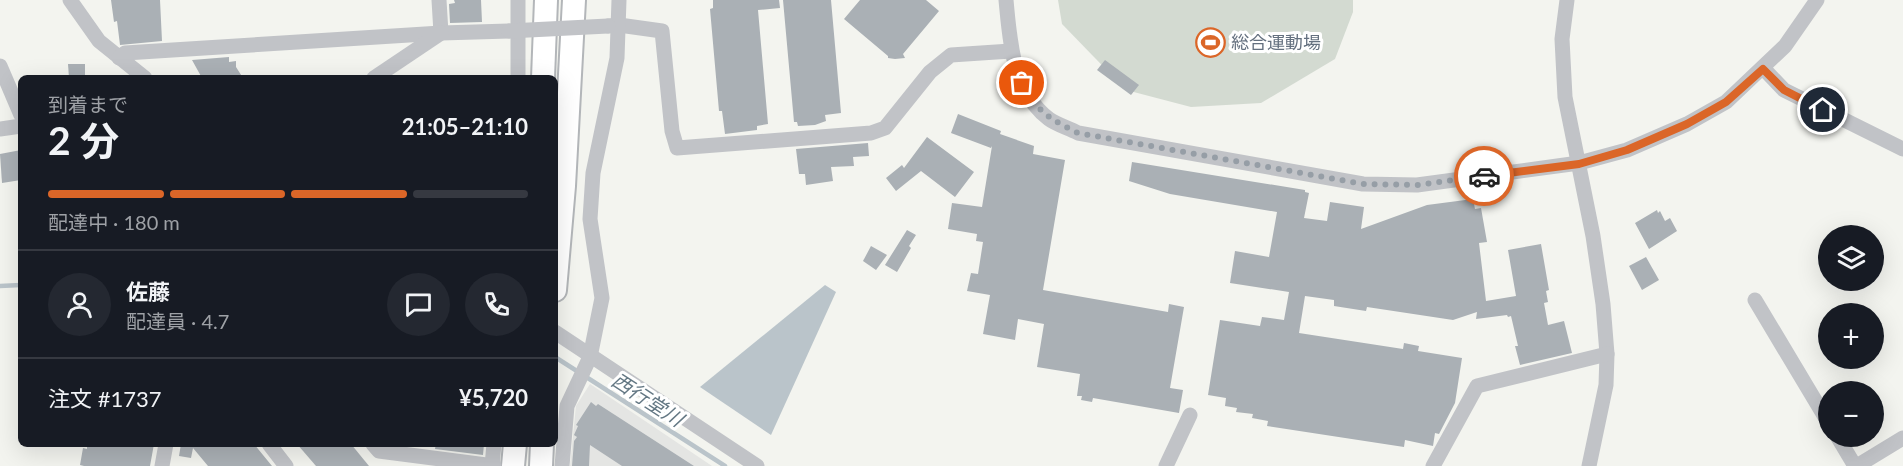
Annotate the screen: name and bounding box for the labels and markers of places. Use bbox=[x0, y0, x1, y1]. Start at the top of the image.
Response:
sports icon: 総合運動場 bbox=[1194, 26, 1226, 58]
place label: 総合運動場 bbox=[1231, 31, 1321, 53]
pin bbox=[996, 57, 1047, 108]
pin bbox=[1797, 84, 1848, 135]

